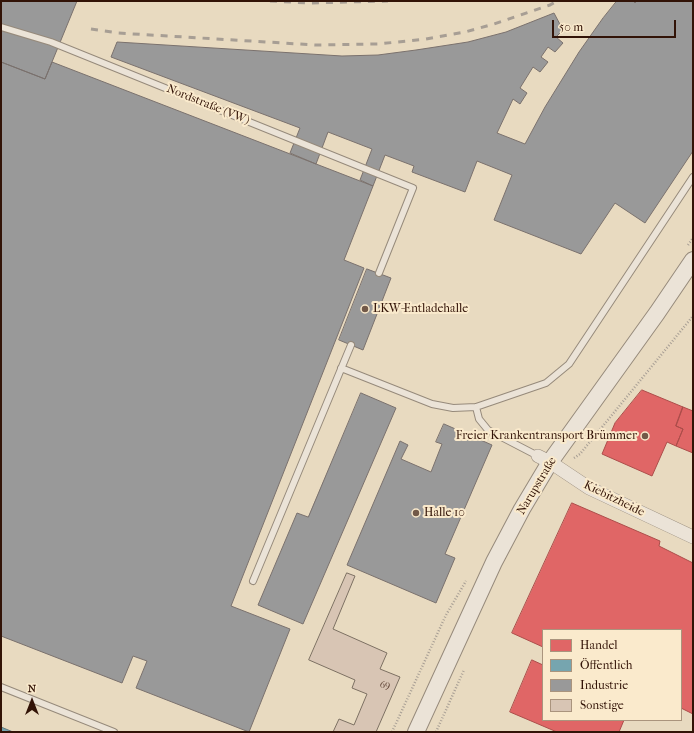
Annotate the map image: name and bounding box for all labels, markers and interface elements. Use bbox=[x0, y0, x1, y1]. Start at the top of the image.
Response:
scale bar bbox=[554, 12, 678, 38]
text: 50 m bbox=[559, 20, 583, 34]
street label: Nordstraße (VW) bbox=[164, 82, 252, 128]
place label: LKW-Entladehalle bbox=[373, 302, 468, 316]
marker: LKW-Entladehalle bbox=[360, 304, 370, 314]
place label: Freier Krankentransport Brümmer bbox=[456, 429, 637, 443]
marker: Freier Krankentransport Brümmer bbox=[640, 431, 650, 441]
street label: Narupstraße bbox=[514, 455, 560, 517]
street label: Kiebitzheide bbox=[581, 478, 647, 520]
place label: Halle 10 bbox=[424, 506, 465, 520]
marker: Halle 10 bbox=[411, 508, 421, 518]
legend bbox=[542, 629, 682, 721]
text: Handel bbox=[580, 638, 618, 652]
text: Öffentlich bbox=[580, 658, 632, 672]
text: Industrie bbox=[580, 678, 628, 692]
house number: 69 bbox=[380, 680, 390, 692]
north arrow bbox=[12, 681, 52, 721]
text: N bbox=[28, 682, 36, 695]
text: Sonstige bbox=[580, 698, 624, 712]

